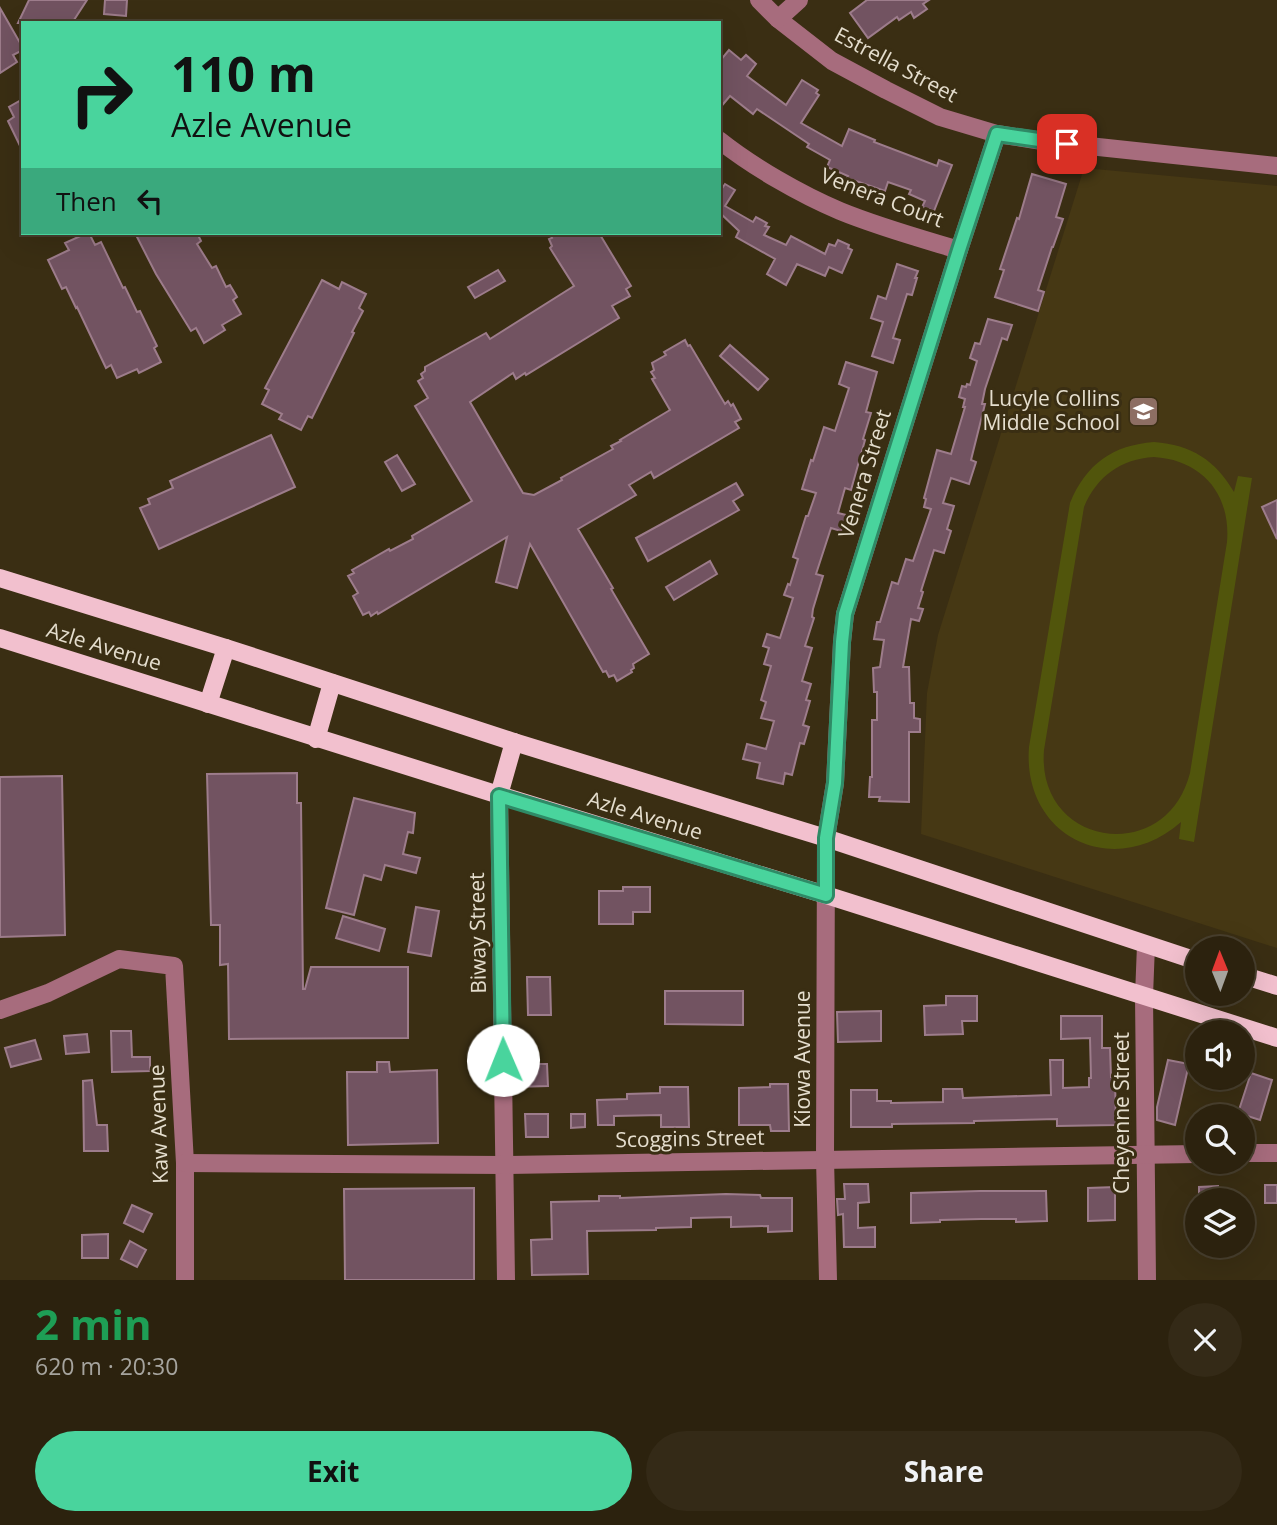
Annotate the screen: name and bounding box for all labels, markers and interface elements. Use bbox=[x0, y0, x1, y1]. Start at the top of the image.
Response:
street label: Estrella Street bbox=[830, 20, 963, 108]
text: 110 m bbox=[171, 40, 316, 106]
icon: right bbox=[56, 49, 147, 140]
text: Azle Avenue bbox=[171, 103, 352, 146]
pin bbox=[1037, 114, 1097, 174]
icon: arrive bbox=[1048, 125, 1086, 163]
street label: Venera Court bbox=[817, 161, 948, 233]
icon: left bbox=[131, 182, 169, 220]
text: Then bbox=[56, 183, 117, 219]
place label: Lucyle Collins Middle School bbox=[983, 384, 1120, 436]
school or university icon: Lucyle Collins Middle School bbox=[1126, 394, 1160, 428]
street label: Venera Street bbox=[831, 406, 897, 542]
street label: Azle Avenue bbox=[43, 615, 165, 677]
street label: Azle Avenue bbox=[584, 784, 706, 846]
street label: Biway Street bbox=[462, 872, 492, 994]
north arrow bbox=[1185, 936, 1255, 1006]
map controls bbox=[1185, 936, 1255, 1258]
street label: Kiowa Avenue bbox=[788, 990, 816, 1128]
button: sound bbox=[1185, 1020, 1255, 1090]
position arrow bbox=[466, 1023, 540, 1097]
street label: Cheyenne Street bbox=[1107, 1032, 1135, 1194]
street label: Kaw Avenue bbox=[142, 1064, 174, 1184]
button: search bbox=[1185, 1104, 1255, 1174]
street label: Scoggins Street bbox=[615, 1123, 765, 1153]
button: layers bbox=[1185, 1188, 1255, 1258]
text: 2 min bbox=[35, 1295, 152, 1352]
button: close bbox=[1168, 1303, 1242, 1377]
text: 620 m · 20:30 bbox=[35, 1350, 178, 1382]
button: Exit bbox=[35, 1431, 632, 1511]
button: Share bbox=[646, 1431, 1242, 1511]

